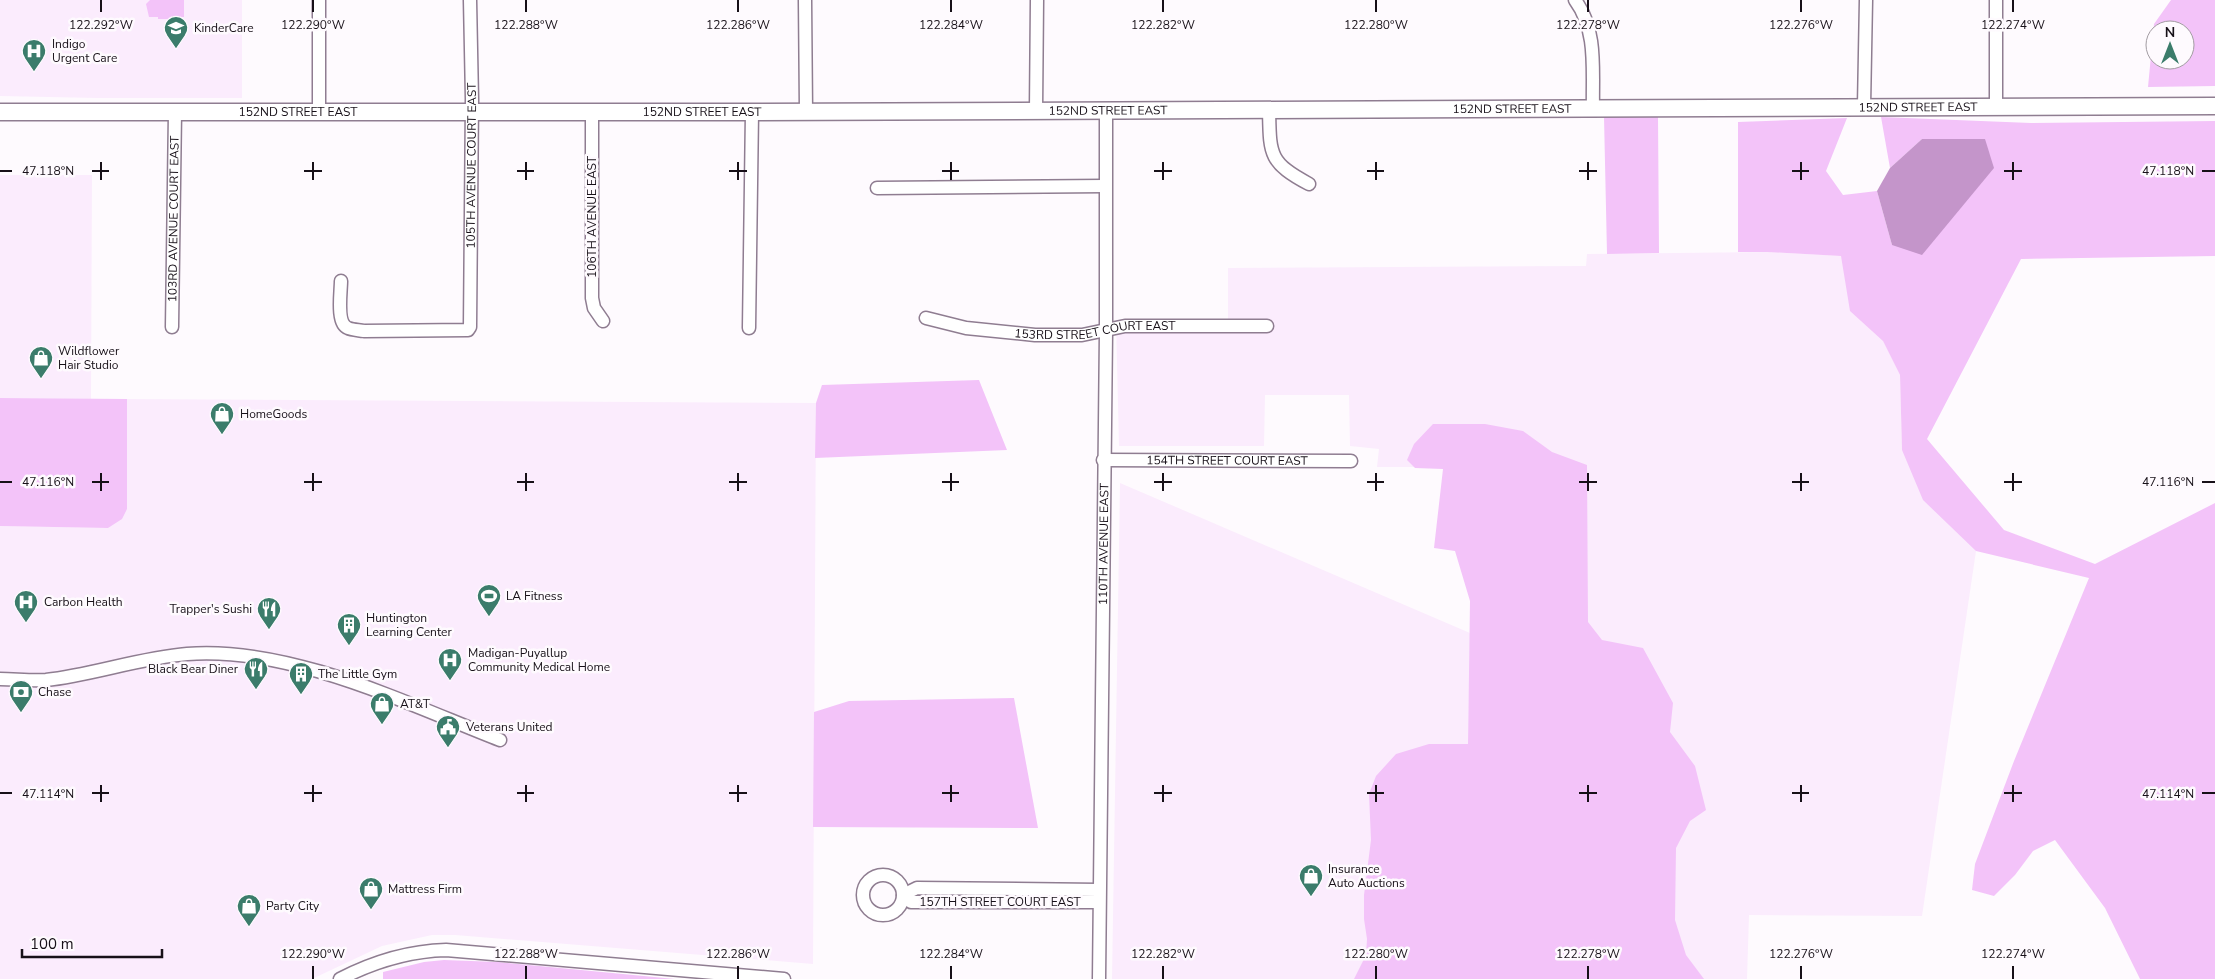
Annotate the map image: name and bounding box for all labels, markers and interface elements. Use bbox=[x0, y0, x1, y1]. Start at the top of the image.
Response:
school or university icon: KinderCare bbox=[163, 15, 189, 49]
text: 122.292°W bbox=[69, 17, 133, 33]
text: 122.290°W bbox=[281, 17, 345, 33]
text: 122.288°W bbox=[494, 17, 558, 33]
text: 122.286°W bbox=[706, 17, 770, 33]
text: 122.284°W bbox=[919, 17, 983, 33]
text: 122.282°W bbox=[1131, 17, 1195, 33]
text: 122.280°W bbox=[1344, 17, 1408, 33]
text: 122.278°W bbox=[1556, 17, 1620, 33]
text: 122.276°W bbox=[1769, 17, 1833, 33]
text: 122.274°W bbox=[1981, 17, 2045, 33]
place label: KinderCare bbox=[194, 20, 254, 36]
north arrow bbox=[2145, 20, 2195, 70]
text: N bbox=[2165, 23, 2175, 42]
place label: Indigo Urgent Care bbox=[52, 36, 117, 66]
hospital icon: Indigo Urgent Care bbox=[21, 38, 47, 72]
street label: 105TH AVENUE COURT EAST bbox=[463, 82, 480, 249]
street label: 152ND STREET EAST bbox=[1858, 99, 1978, 115]
street label: 152ND STREET EAST bbox=[1452, 101, 1572, 117]
street label: 152ND STREET EAST bbox=[1048, 102, 1168, 119]
street label: 152ND STREET EAST bbox=[238, 104, 358, 120]
street label: 152ND STREET EAST bbox=[642, 104, 762, 120]
street label: 103RD AVENUE COURT EAST bbox=[164, 135, 183, 302]
street label: 106TH AVENUE EAST bbox=[584, 155, 600, 278]
text: 47.118°N bbox=[22, 163, 74, 179]
text: 47.118°N bbox=[2142, 163, 2194, 179]
street label: 153RD STREET COURT EAST bbox=[1014, 318, 1176, 343]
place label: Wildflower Hair Studio bbox=[58, 343, 120, 373]
shop icon: Wildflower Hair Studio bbox=[28, 345, 54, 379]
shop icon: HomeGoods bbox=[209, 401, 235, 435]
place label: HomeGoods bbox=[240, 406, 308, 422]
street label: 154TH STREET COURT EAST bbox=[1146, 452, 1309, 469]
text: 47.116°N bbox=[22, 474, 74, 490]
text: 47.116°N bbox=[2142, 474, 2194, 490]
street label: 110TH AVENUE EAST bbox=[1095, 482, 1112, 605]
sports icon: LA Fitness bbox=[476, 583, 502, 617]
place label: LA Fitness bbox=[506, 588, 563, 604]
hospital icon: Carbon Health bbox=[13, 589, 39, 623]
place label: Carbon Health bbox=[44, 594, 122, 610]
restaurant icon: Trapper's Sushi bbox=[256, 596, 282, 630]
place label: Trapper's Sushi bbox=[169, 601, 252, 617]
place label: Huntington Learning Center bbox=[366, 610, 452, 640]
building icon: Huntington Learning Center bbox=[336, 612, 362, 646]
place label: Madigan-Puyallup Community Medical Home bbox=[468, 645, 610, 675]
hospital icon: Madigan-Puyallup Community Medical Home bbox=[437, 647, 463, 681]
restaurant icon: Black Bear Diner bbox=[243, 656, 269, 690]
place label: Black Bear Diner bbox=[148, 661, 239, 677]
building icon: The Little Gym bbox=[288, 661, 314, 695]
place label: The Little Gym bbox=[318, 666, 397, 682]
bank icon: Chase bbox=[8, 679, 34, 713]
place label: Chase bbox=[38, 684, 71, 700]
shop icon: AT&T bbox=[369, 691, 395, 725]
place label: AT&T bbox=[400, 696, 431, 712]
public building icon: Veterans United bbox=[435, 714, 461, 748]
place label: Veterans United bbox=[465, 719, 553, 735]
text: 47.114°N bbox=[22, 786, 74, 802]
text: 47.114°N bbox=[2142, 786, 2194, 802]
place label: Insurance Auto Auctions bbox=[1328, 861, 1405, 891]
shop icon: Insurance Auto Auctions bbox=[1298, 863, 1324, 897]
shop icon: Mattress Firm bbox=[358, 876, 384, 910]
place label: Mattress Firm bbox=[388, 881, 462, 897]
shop icon: Party City bbox=[236, 893, 262, 927]
street label: 157TH STREET COURT EAST bbox=[919, 894, 1081, 910]
place label: Party City bbox=[266, 898, 320, 914]
scale bar bbox=[22, 926, 162, 958]
text: 100 m bbox=[30, 934, 74, 954]
text: 122.290°W bbox=[281, 946, 345, 962]
text: 122.288°W bbox=[494, 946, 558, 962]
text: 122.286°W bbox=[706, 946, 770, 962]
text: 122.284°W bbox=[919, 946, 983, 962]
text: 122.282°W bbox=[1131, 946, 1195, 962]
text: 122.280°W bbox=[1344, 946, 1408, 962]
text: 122.278°W bbox=[1556, 946, 1620, 962]
text: 122.276°W bbox=[1769, 946, 1833, 962]
text: 122.274°W bbox=[1981, 946, 2045, 962]

